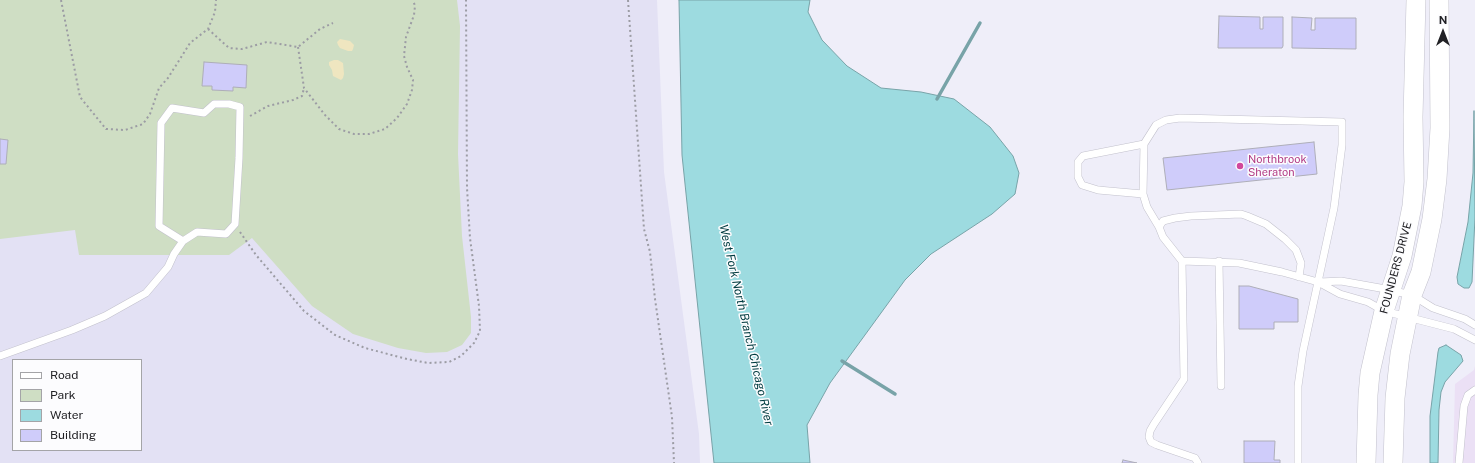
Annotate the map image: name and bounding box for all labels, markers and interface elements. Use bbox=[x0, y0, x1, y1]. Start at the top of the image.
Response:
north arrow bbox=[1423, 12, 1463, 52]
text: N bbox=[1439, 14, 1447, 26]
place label: Northbrook Sheraton bbox=[1248, 153, 1307, 179]
marker: Northbrook Sheraton bbox=[1235, 161, 1245, 171]
street label: FOUNDERS DRIVE bbox=[1377, 221, 1415, 315]
water label: West Fork North Branch Chicago River bbox=[716, 223, 776, 427]
legend bbox=[12, 359, 142, 451]
text: Road bbox=[50, 368, 78, 382]
text: Park bbox=[50, 388, 76, 402]
text: Water bbox=[50, 408, 83, 422]
text: Building bbox=[50, 428, 96, 442]

